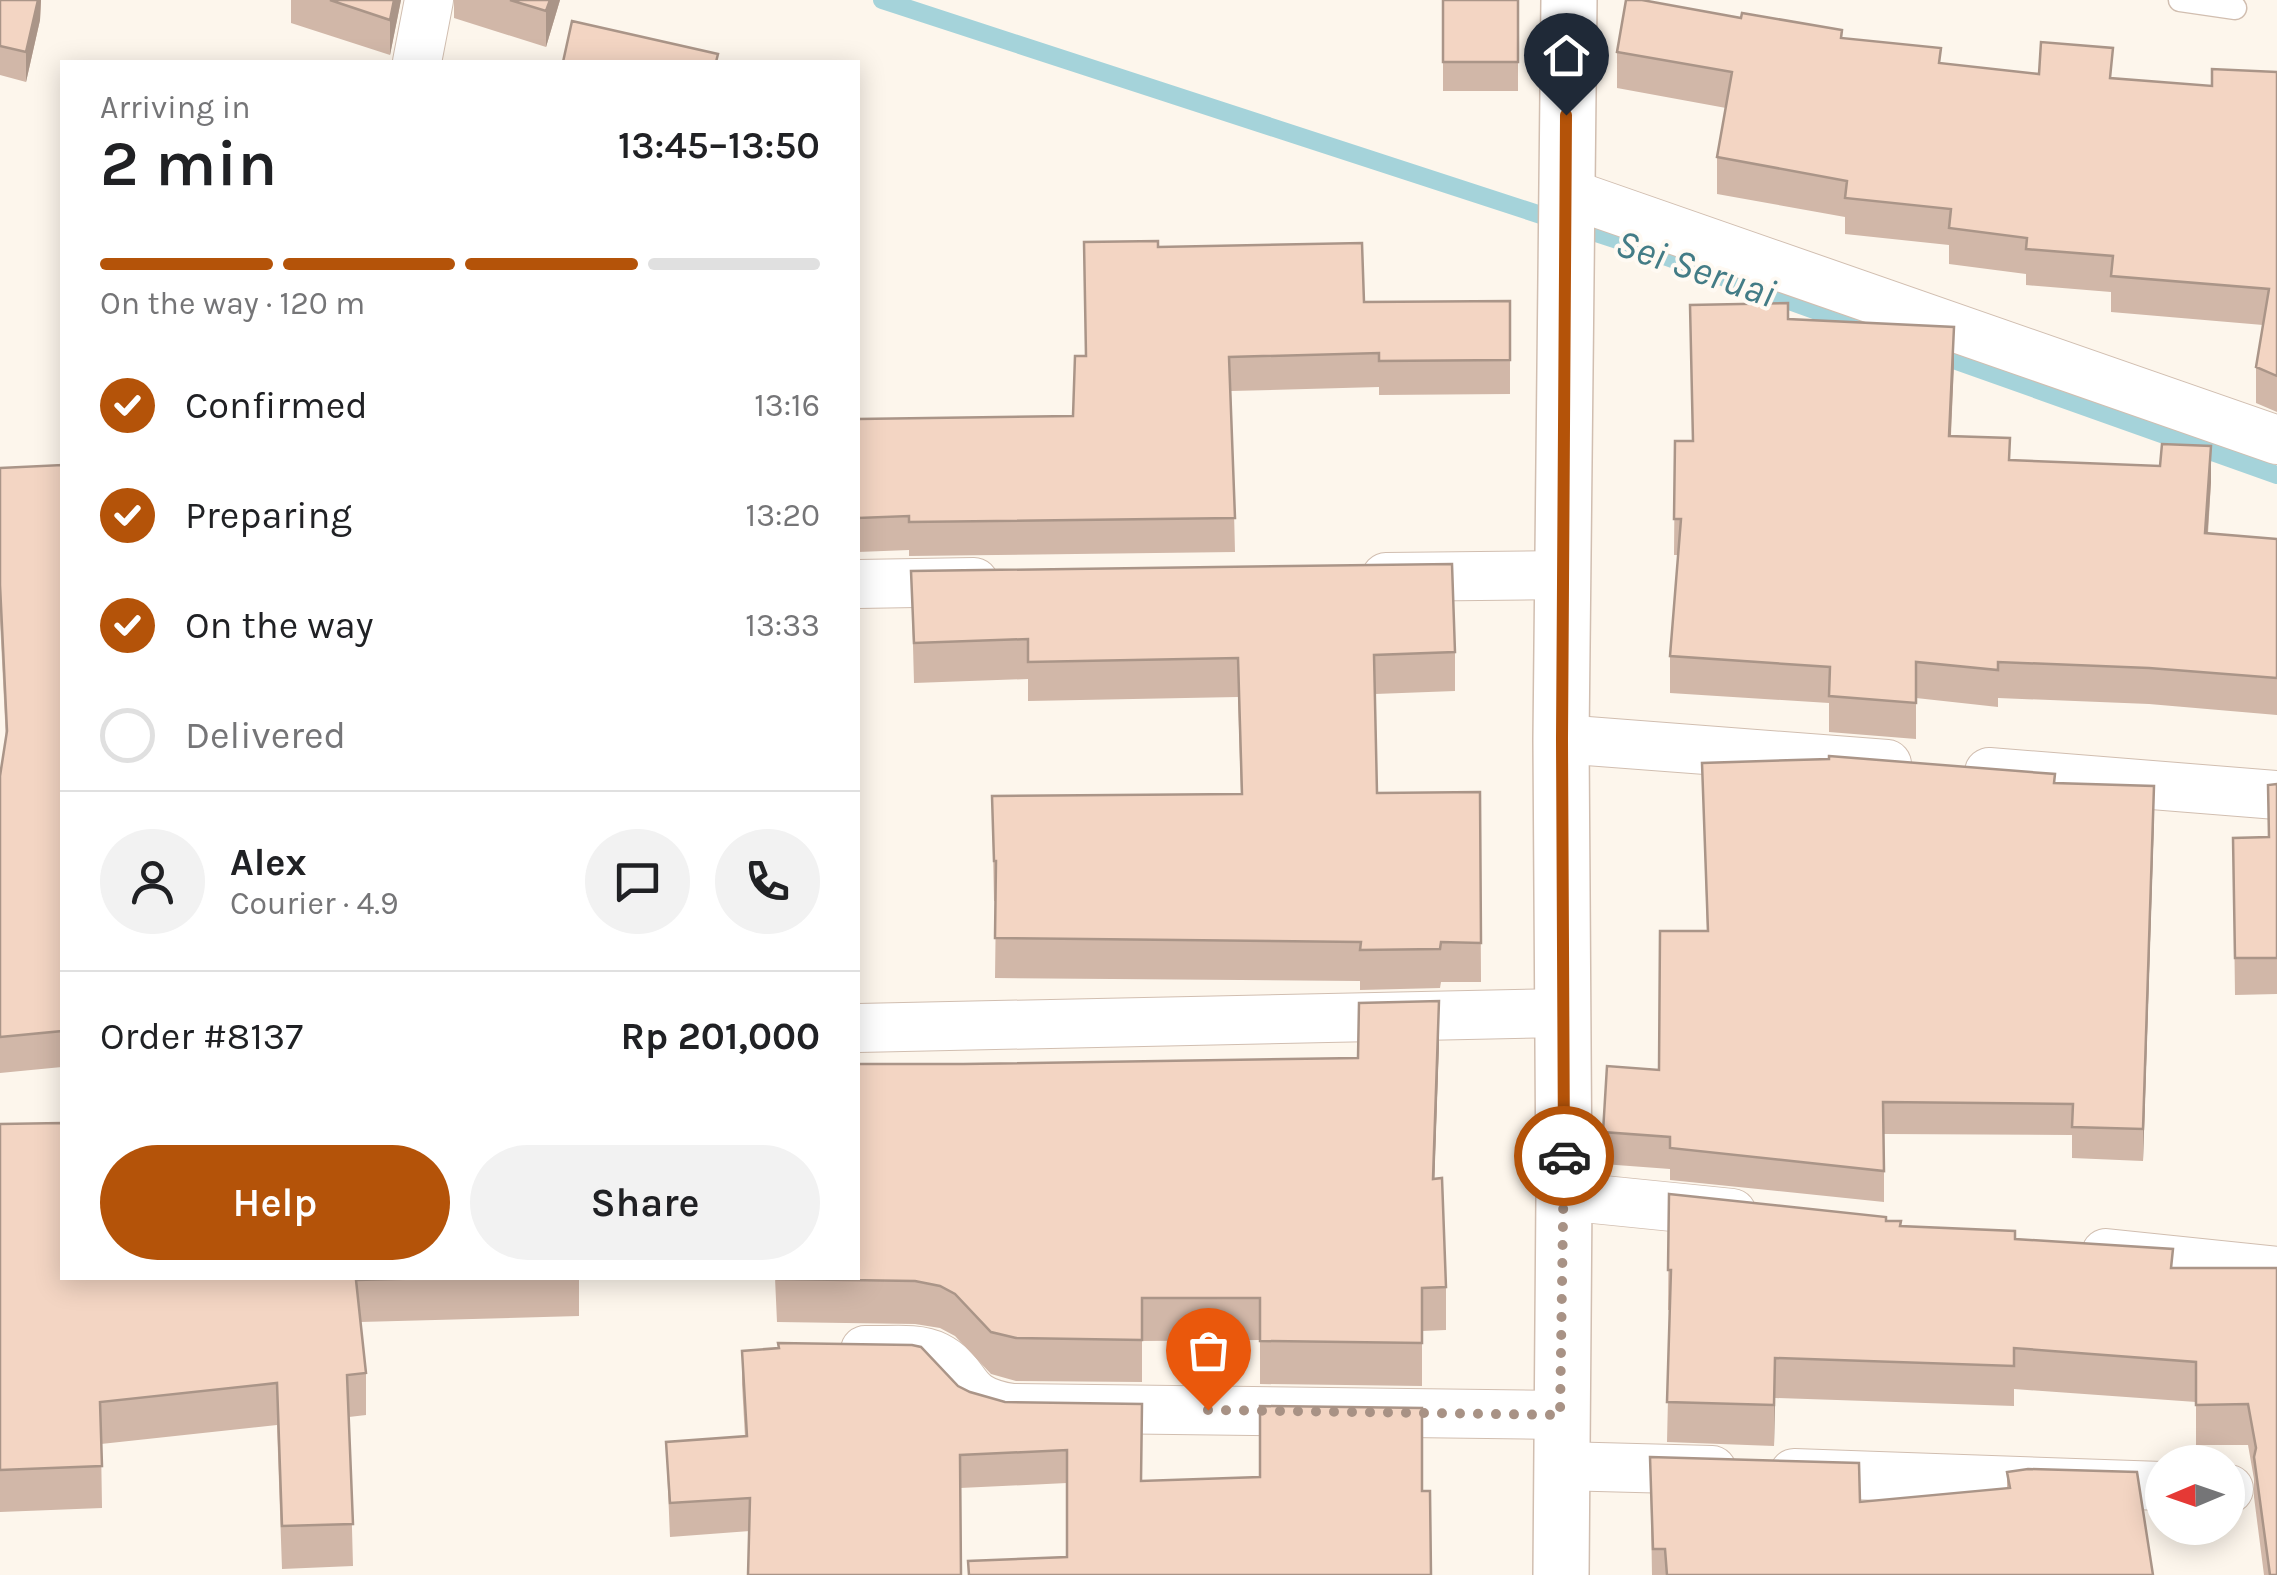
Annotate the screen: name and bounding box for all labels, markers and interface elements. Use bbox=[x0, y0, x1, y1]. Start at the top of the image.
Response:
pin bbox=[1524, 13, 1609, 116]
icon: home bbox=[1539, 28, 1594, 83]
text: Arriving in bbox=[100, 89, 251, 126]
text: 13:45–13:50 bbox=[618, 123, 820, 168]
text: 2 min bbox=[100, 125, 277, 201]
water label: Sei Seruai bbox=[1610, 219, 1782, 317]
text: On the way · 120 m bbox=[100, 285, 365, 322]
icon: check bbox=[100, 378, 155, 433]
text: Confirmed bbox=[185, 383, 368, 428]
text: 13:16 bbox=[754, 387, 820, 424]
icon: check bbox=[100, 488, 155, 543]
text: Preparing bbox=[185, 493, 352, 538]
text: 13:20 bbox=[746, 497, 820, 534]
icon: check bbox=[100, 598, 155, 653]
text: On the way bbox=[185, 603, 373, 648]
text: 13:33 bbox=[745, 607, 820, 644]
text: Delivered bbox=[185, 713, 346, 758]
button: person bbox=[100, 829, 205, 934]
button: chat bbox=[585, 829, 690, 934]
button: phone bbox=[715, 829, 820, 934]
text: Alex bbox=[230, 840, 307, 885]
text: Courier · 4.9 bbox=[230, 885, 399, 922]
text: Order #8137 bbox=[100, 1014, 303, 1059]
text: Rp 201,000 bbox=[620, 1014, 820, 1059]
courier bbox=[1514, 1106, 1614, 1206]
icon: car bbox=[1537, 1129, 1592, 1184]
button: Help bbox=[100, 1145, 450, 1260]
button: Share bbox=[470, 1145, 820, 1260]
pin bbox=[1166, 1308, 1251, 1411]
icon: bag bbox=[1181, 1323, 1236, 1378]
north arrow bbox=[2145, 1445, 2245, 1545]
map controls bbox=[2145, 1445, 2245, 1545]

